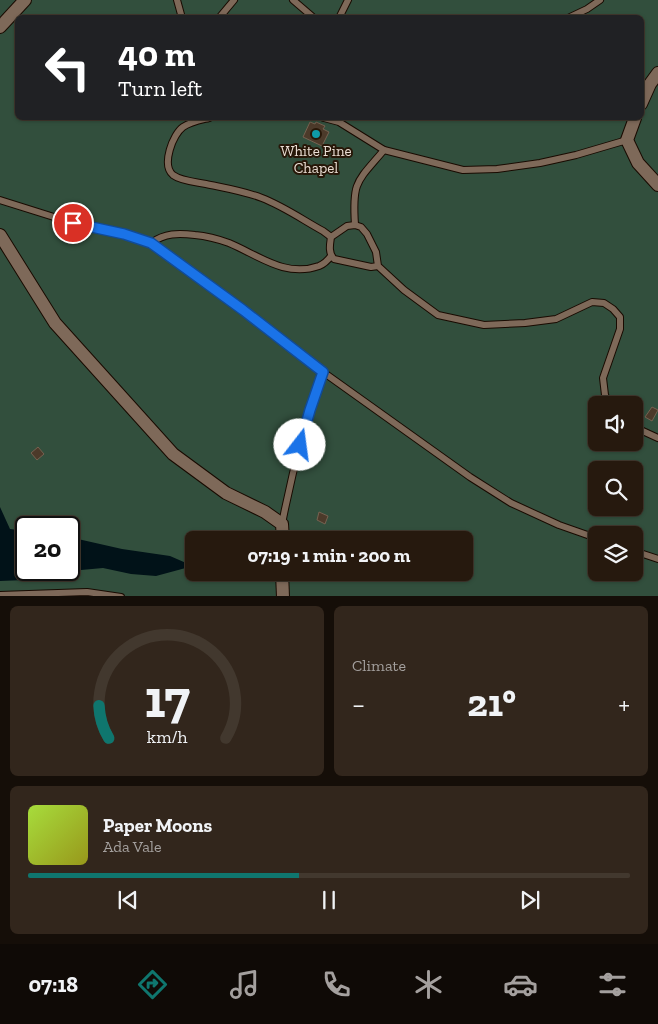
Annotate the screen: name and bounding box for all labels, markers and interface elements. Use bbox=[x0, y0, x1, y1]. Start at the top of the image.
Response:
text: 40 m bbox=[118, 33, 195, 75]
icon: left bbox=[35, 35, 100, 100]
text: Turn left bbox=[118, 75, 202, 102]
marker: White Pine Chapel bbox=[310, 128, 322, 140]
place label: White Pine Chapel bbox=[280, 142, 352, 177]
pin bbox=[52, 202, 94, 244]
icon: arrive bbox=[59, 209, 87, 237]
map controls bbox=[588, 396, 643, 581]
button: sound bbox=[588, 396, 643, 451]
position arrow bbox=[273, 418, 325, 470]
button: search bbox=[588, 461, 643, 516]
speed limit sign: 20 bbox=[15, 516, 80, 581]
button: layers bbox=[588, 526, 643, 581]
text: 07:19 · 1 min · 200 m bbox=[248, 544, 410, 567]
text: Climate bbox=[352, 656, 406, 675]
text: 17 bbox=[144, 668, 190, 730]
text: 21° bbox=[467, 680, 516, 726]
text: − bbox=[352, 688, 365, 721]
text: + bbox=[618, 688, 630, 721]
text: km/h bbox=[147, 726, 187, 748]
text: Paper Moons bbox=[103, 814, 212, 837]
text: Ada Vale bbox=[103, 837, 162, 856]
icon: previous bbox=[114, 886, 142, 914]
icon: pause bbox=[315, 886, 343, 914]
icon: next bbox=[516, 886, 544, 914]
icon: directions bbox=[135, 967, 170, 1002]
icon: music bbox=[227, 967, 262, 1002]
icon: phone bbox=[319, 967, 354, 1002]
icon: climate bbox=[411, 967, 446, 1002]
icon: car bbox=[503, 967, 538, 1002]
icon: filters bbox=[595, 967, 630, 1002]
text: 07:18 bbox=[28, 971, 78, 998]

